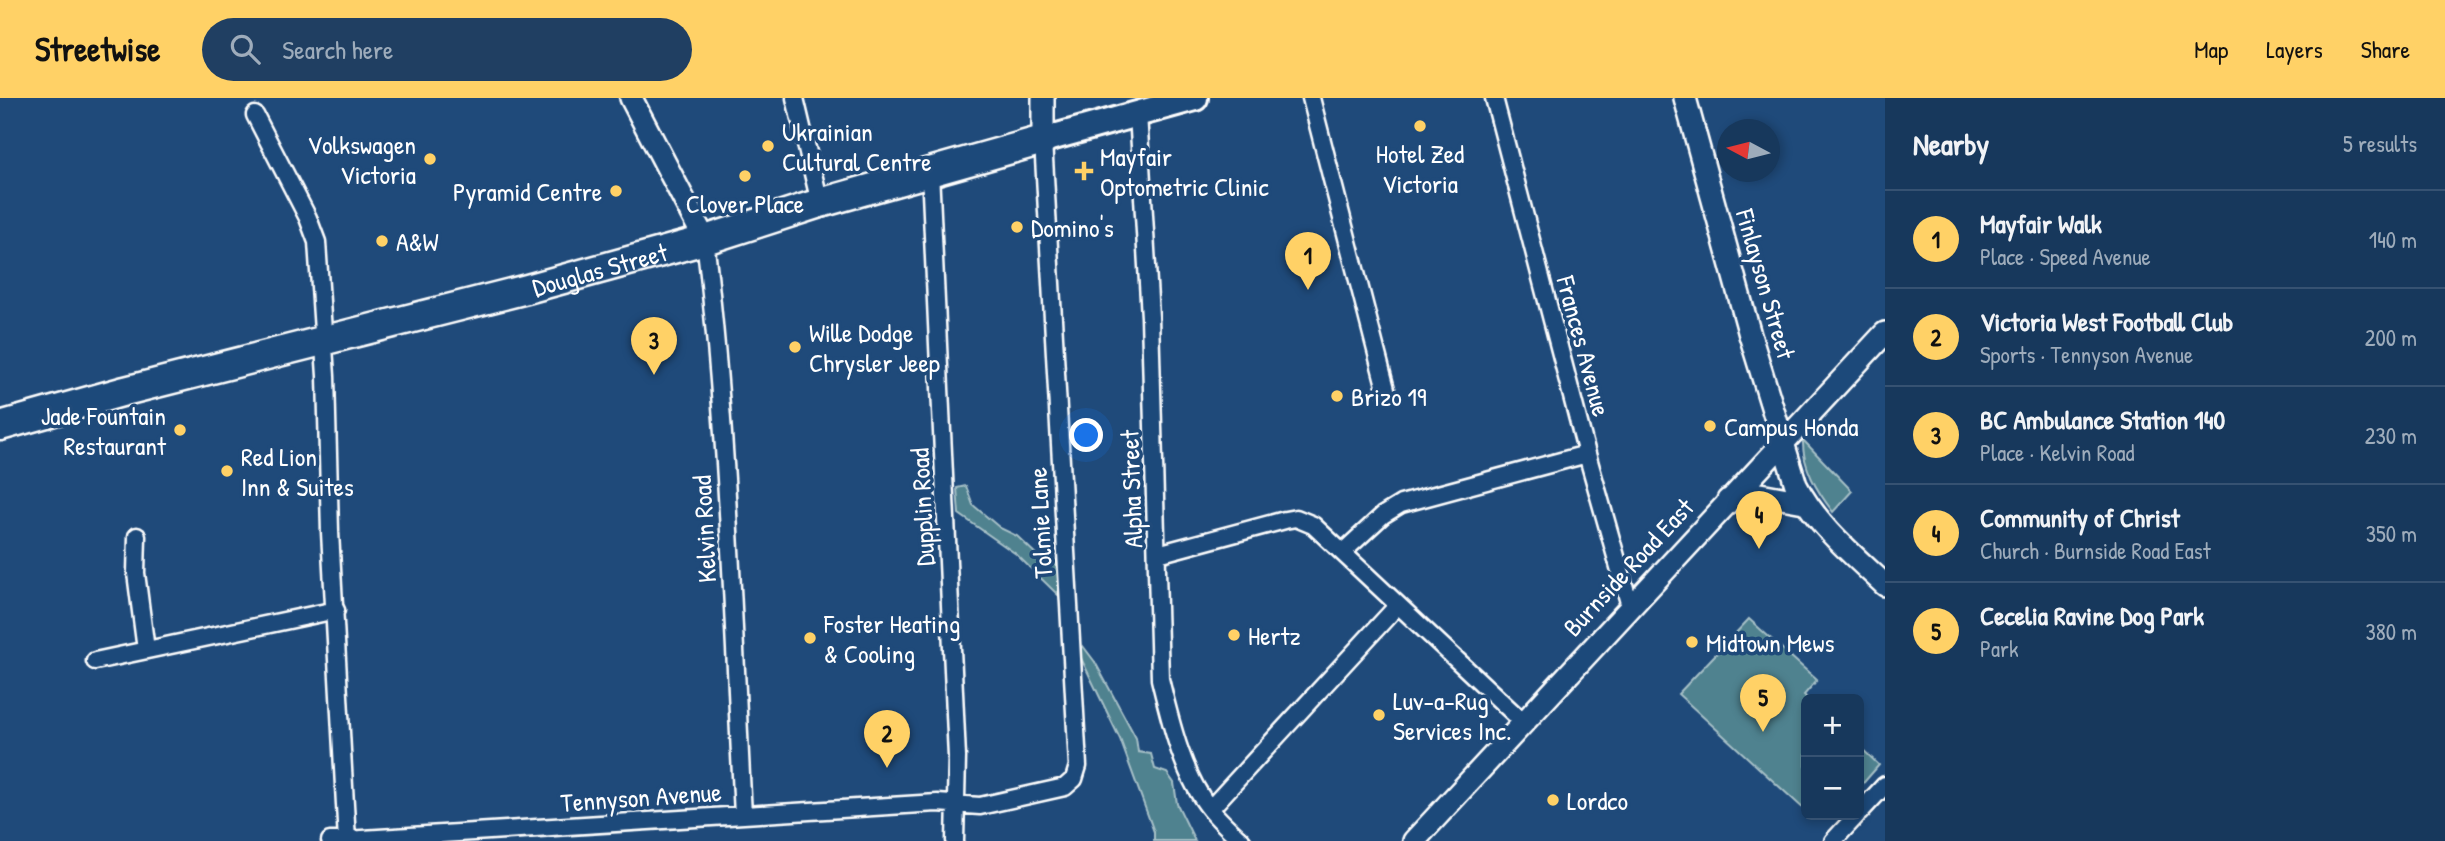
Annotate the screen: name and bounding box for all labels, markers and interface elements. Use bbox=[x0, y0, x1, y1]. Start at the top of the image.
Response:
search box bbox=[202, 18, 692, 81]
text: Streetwise bbox=[35, 27, 160, 71]
icon: search bbox=[226, 30, 264, 68]
text: Search here bbox=[282, 32, 393, 67]
text: Map bbox=[2194, 33, 2228, 65]
text: Layers bbox=[2266, 33, 2323, 65]
text: Share bbox=[2361, 33, 2410, 65]
place label: Ukrainian Cultural Centre bbox=[782, 114, 932, 179]
marker: Hotel Zed Victoria bbox=[1412, 118, 1428, 134]
north arrow bbox=[1717, 119, 1780, 182]
text: Nearby bbox=[1913, 124, 1989, 164]
place label: Volkswagen Victoria bbox=[307, 127, 416, 192]
text: 5 results bbox=[2343, 128, 2417, 159]
place label: Hotel Zed Victoria bbox=[1376, 136, 1464, 201]
marker: Ukrainian Cultural Centre bbox=[760, 138, 776, 154]
place label: Mayfair Optometric Clinic bbox=[1100, 139, 1269, 204]
marker: Volkswagen Victoria bbox=[422, 151, 438, 167]
marker: Mayfair Optometric Clinic bbox=[1074, 161, 1094, 181]
marker: Clover Place bbox=[737, 168, 753, 184]
place label: Pyramid Centre bbox=[453, 174, 602, 209]
marker: Pyramid Centre bbox=[608, 183, 624, 199]
place label: Clover Place bbox=[686, 186, 804, 221]
street label: Finlayson Street bbox=[1728, 204, 1804, 364]
text: Mayfair Walk bbox=[1980, 206, 2102, 241]
place label: Domino's bbox=[1031, 210, 1114, 245]
marker: Domino's bbox=[1009, 219, 1025, 235]
place label: A&W bbox=[396, 224, 438, 259]
text: 1 bbox=[1932, 224, 1940, 255]
text: 140 m bbox=[2369, 224, 2417, 255]
pin: 1 bbox=[1285, 232, 1331, 290]
marker: A&W bbox=[374, 233, 390, 249]
street label: Douglas Street bbox=[528, 233, 672, 304]
text: Place · Speed Avenue bbox=[1980, 241, 2151, 272]
street label: Frances Avenue bbox=[1548, 271, 1620, 420]
text: Victoria West Football Club bbox=[1980, 304, 2233, 339]
place label: Wille Dodge Chrysler Jeep bbox=[809, 315, 940, 380]
pin: 3 bbox=[631, 317, 677, 375]
text: 2 bbox=[1931, 322, 1941, 353]
text: 200 m bbox=[2365, 322, 2417, 353]
marker: Wille Dodge Chrysler Jeep bbox=[787, 339, 803, 355]
text: Sports · Tennyson Avenue bbox=[1980, 339, 2193, 370]
place label: Brizo 19 bbox=[1351, 379, 1427, 414]
marker: Brizo 19 bbox=[1329, 388, 1345, 404]
place label: Jade Fountain Restaurant bbox=[41, 398, 167, 463]
text: BC Ambulance Station 140 bbox=[1980, 402, 2225, 437]
place label: Campus Honda bbox=[1724, 409, 1858, 444]
your location bbox=[1069, 418, 1103, 452]
marker: Campus Honda bbox=[1702, 418, 1718, 434]
text: 3 bbox=[1931, 420, 1941, 451]
text: 230 m bbox=[2365, 420, 2417, 451]
marker: Jade Fountain Restaurant bbox=[172, 422, 188, 438]
street label: Alpha Street bbox=[1111, 428, 1151, 549]
text: Place · Kelvin Road bbox=[1980, 437, 2135, 468]
place label: Red Lion Inn & Suites bbox=[241, 439, 354, 504]
street label: Dupplin Road bbox=[901, 447, 943, 567]
marker: Red Lion Inn & Suites bbox=[219, 463, 235, 479]
street label: Tolmie Lane bbox=[1020, 466, 1060, 580]
street label: Kelvin Road bbox=[684, 474, 724, 584]
street label: Burnside Road East bbox=[1555, 490, 1702, 644]
pin: 4 bbox=[1736, 491, 1782, 549]
text: Community of Christ bbox=[1980, 500, 2180, 535]
text: 4 bbox=[1932, 518, 1940, 549]
text: 350 m bbox=[2366, 518, 2417, 549]
text: Church · Burnside Road East bbox=[1980, 535, 2211, 566]
text: Cecelia Ravine Dog Park bbox=[1980, 598, 2204, 633]
place label: Foster Heating & Cooling bbox=[823, 606, 960, 671]
text: 5 bbox=[1931, 616, 1941, 647]
text: 380 m bbox=[2366, 616, 2417, 647]
place label: Hertz bbox=[1248, 618, 1301, 653]
place label: Midtown Mews bbox=[1706, 625, 1835, 660]
marker: Hertz bbox=[1226, 627, 1242, 643]
marker: Foster Heating & Cooling bbox=[802, 630, 818, 646]
text: Park bbox=[1980, 633, 2018, 664]
marker: Midtown Mews bbox=[1684, 634, 1700, 650]
pin: 5 bbox=[1740, 674, 1786, 732]
place label: Luv-a-Rug Services Inc. bbox=[1393, 683, 1511, 748]
map controls bbox=[1801, 694, 1864, 820]
button: + bbox=[1801, 694, 1864, 757]
marker: Luv-a-Rug Services Inc. bbox=[1371, 707, 1387, 723]
pin: 2 bbox=[864, 710, 910, 768]
button: − bbox=[1801, 757, 1864, 820]
street label: Tennyson Avenue bbox=[559, 774, 723, 820]
place label: Lordco bbox=[1567, 783, 1628, 818]
marker: Lordco bbox=[1545, 792, 1561, 808]

